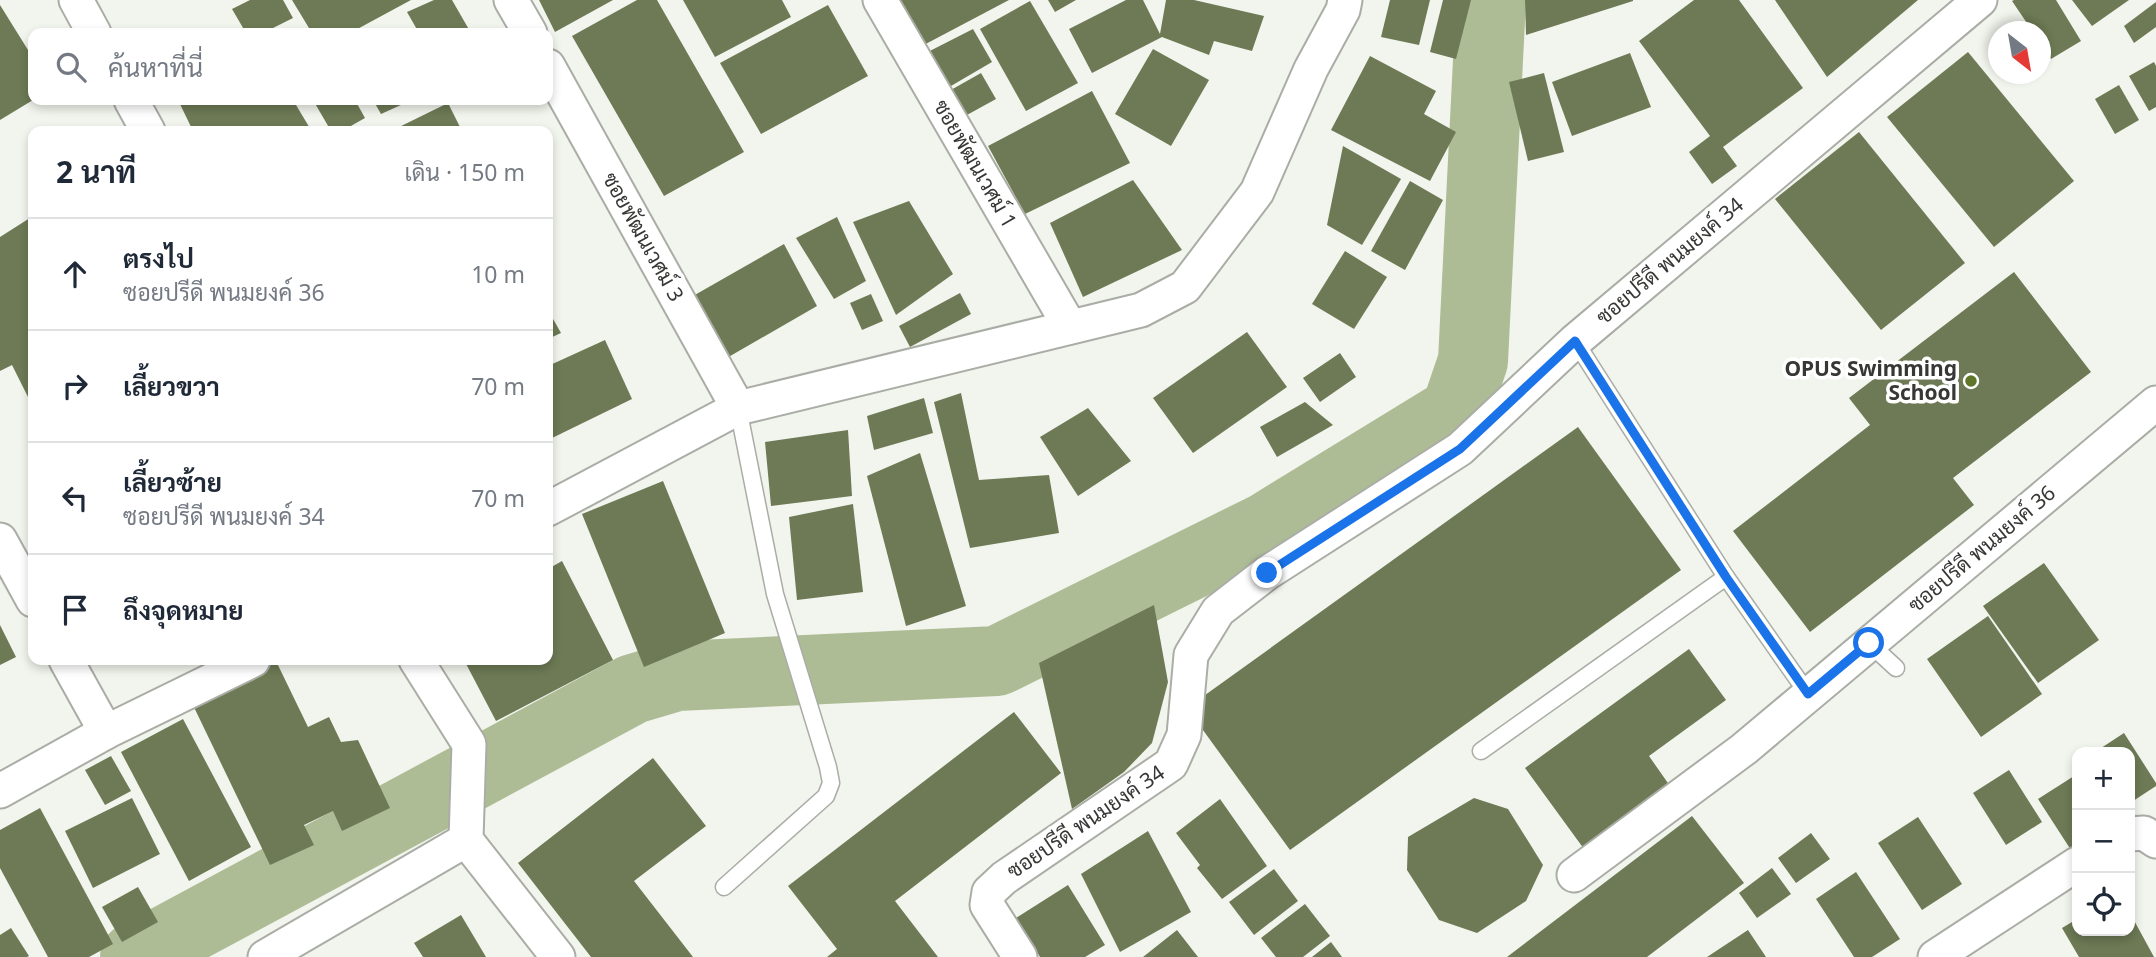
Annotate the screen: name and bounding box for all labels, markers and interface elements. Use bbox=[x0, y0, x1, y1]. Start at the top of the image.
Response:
north arrow bbox=[1988, 21, 2051, 84]
search box bbox=[28, 28, 553, 105]
icon: search bbox=[52, 48, 90, 86]
text: ค้นหาที่นี่ bbox=[108, 49, 203, 85]
street label: ซอยพัฒนเวศม์ 1 bbox=[928, 94, 1024, 233]
text: 2 นาที bbox=[56, 151, 136, 192]
text: เดิน · 150 m bbox=[405, 156, 525, 188]
street label: ซอยพัฒนเวศม์ 3 bbox=[597, 167, 691, 306]
street label: ซอยปรีดี พนมยงค์ 34 bbox=[1590, 190, 1749, 330]
text: ตรงไป bbox=[123, 240, 194, 276]
icon: ahead bbox=[56, 255, 94, 293]
text: 10 m bbox=[471, 258, 525, 290]
text: ซอยปรีดี พนมยงค์ 36 bbox=[123, 276, 325, 308]
place label: OPUS Swimming School bbox=[1784, 354, 1957, 406]
icon: right bbox=[56, 367, 94, 405]
text: เลี้ยวขวา bbox=[123, 368, 220, 404]
text: 70 m bbox=[471, 370, 525, 402]
marker: OPUS Swimming School bbox=[1963, 373, 1979, 389]
text: เลี้ยวซ้าย bbox=[123, 464, 222, 500]
street label: ซอยปรีดี พนมยงค์ 36 bbox=[1902, 478, 2061, 618]
icon: left bbox=[56, 479, 94, 517]
text: 70 m bbox=[471, 482, 525, 514]
text: ซอยปรีดี พนมยงค์ 34 bbox=[123, 500, 325, 532]
route end bbox=[1251, 557, 1282, 588]
icon: arrive bbox=[56, 591, 94, 629]
text: ถึงจุดหมาย bbox=[123, 592, 244, 628]
route start bbox=[1853, 627, 1884, 658]
map controls bbox=[2072, 747, 2135, 936]
button: + bbox=[2072, 747, 2135, 810]
street label: ซอยปรีดี พนมยงค์ 34 bbox=[1001, 758, 1170, 884]
button: − bbox=[2072, 810, 2135, 873]
button: locate bbox=[2072, 873, 2135, 936]

